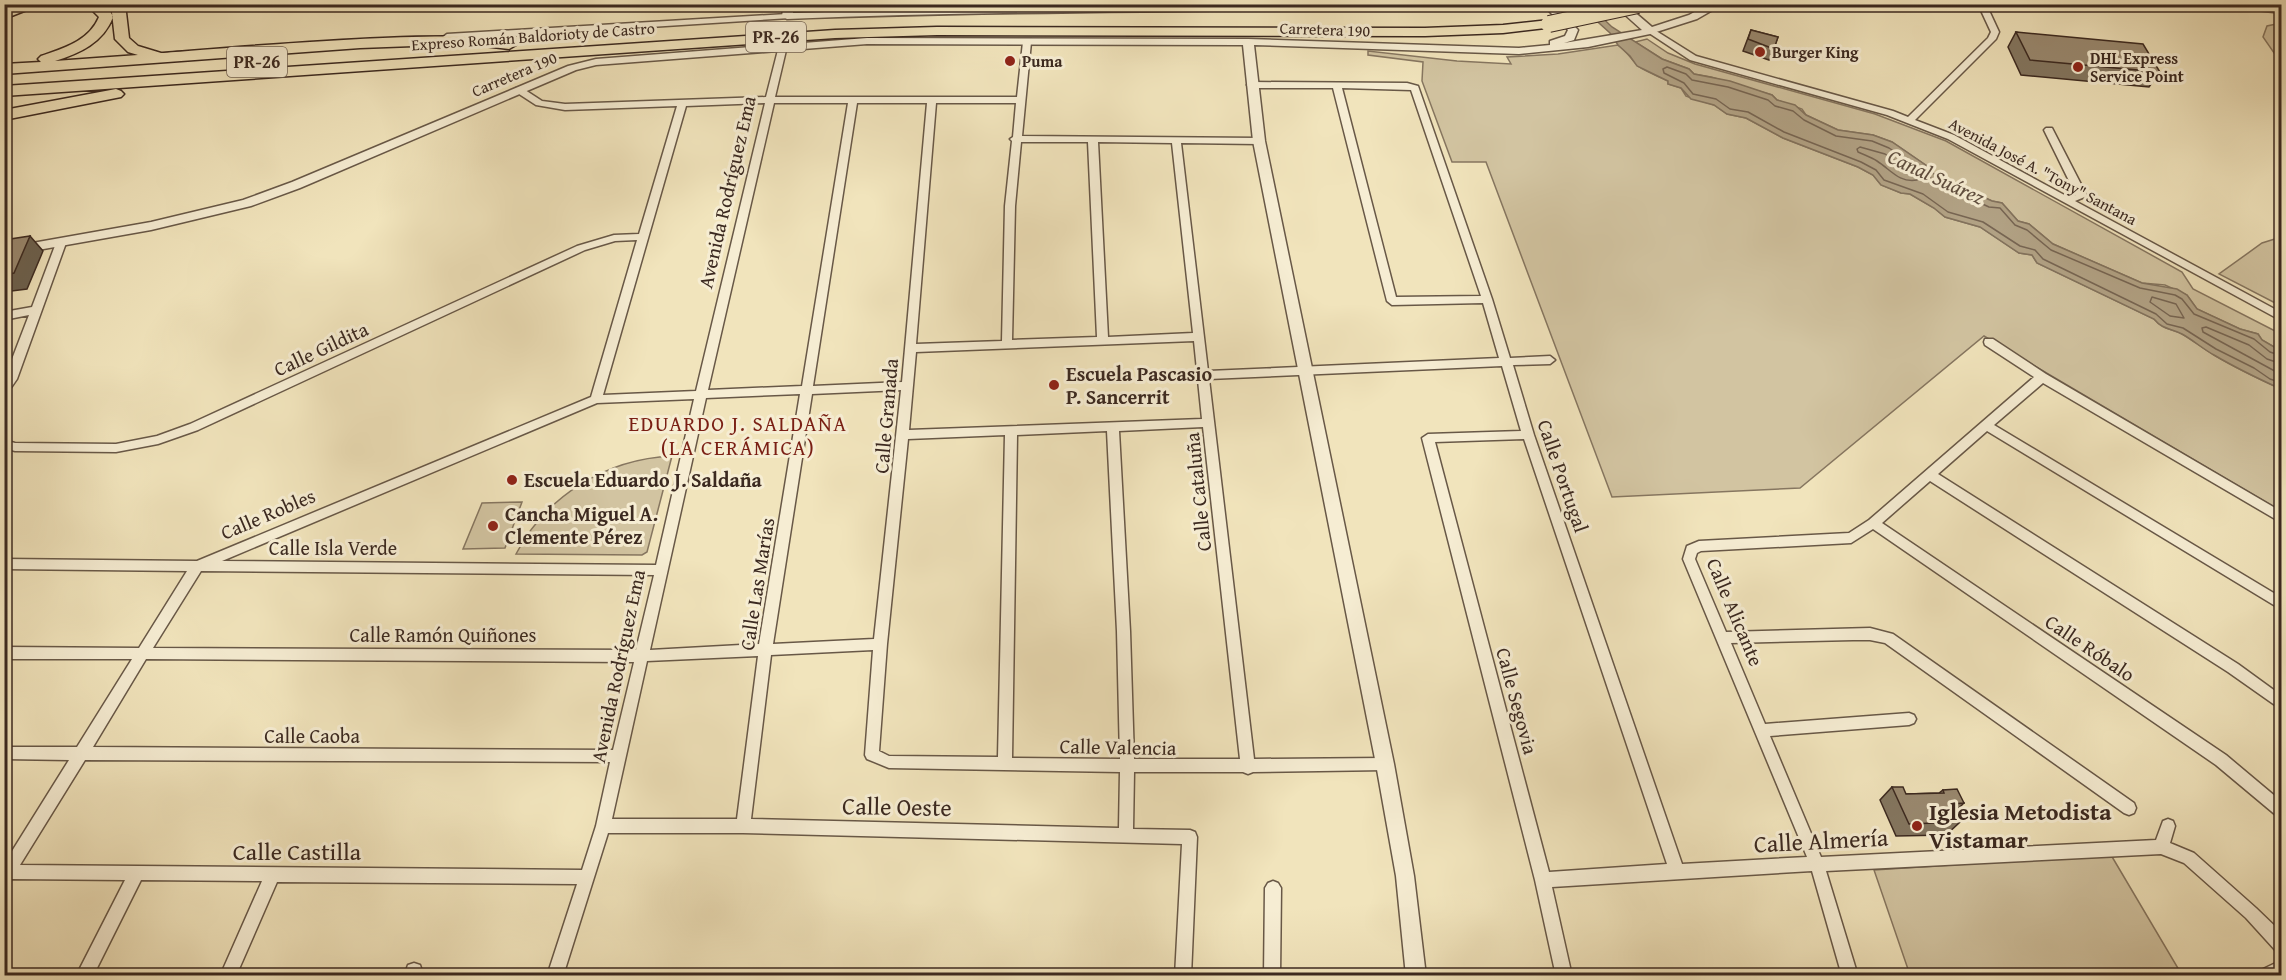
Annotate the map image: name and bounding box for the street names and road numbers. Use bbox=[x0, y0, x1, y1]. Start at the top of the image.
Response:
street label: Carretera 190 bbox=[1279, 15, 1371, 43]
street label: Expreso Román Baldorioty de Castro bbox=[411, 16, 655, 56]
road number: PR-26 bbox=[746, 22, 806, 52]
street label: Carretera 190 bbox=[468, 45, 561, 103]
road number: PR-26 bbox=[227, 47, 287, 77]
street label: Avenida Rodríguez Ema bbox=[690, 92, 763, 291]
street label: Avenida José A. "Tony" Santana bbox=[1945, 111, 2142, 231]
street label: Calle Gildita bbox=[269, 314, 373, 383]
street label: Calle Granada bbox=[866, 357, 905, 475]
street label: Calle Portugal bbox=[1531, 416, 1596, 536]
street label: Calle Cataluña bbox=[1177, 431, 1218, 553]
street label: Calle Robles bbox=[216, 481, 320, 546]
street label: Calle Las Marías bbox=[732, 515, 781, 652]
street label: Calle Isla Verde bbox=[269, 533, 397, 562]
street label: Calle Alicante bbox=[1700, 553, 1771, 670]
street label: Avenida Rodríguez Ema bbox=[583, 566, 652, 765]
street label: Calle Róbalo bbox=[2040, 607, 2141, 688]
street label: Calle Ramón Quiñones bbox=[349, 620, 537, 649]
street label: Calle Segovia bbox=[1489, 644, 1546, 758]
street label: Calle Caoba bbox=[264, 721, 360, 750]
street label: Calle Valencia bbox=[1059, 731, 1177, 762]
street label: Calle Oeste bbox=[842, 788, 952, 825]
street label: Calle Almería bbox=[1753, 819, 1890, 861]
street label: Calle Castilla bbox=[233, 834, 362, 869]

